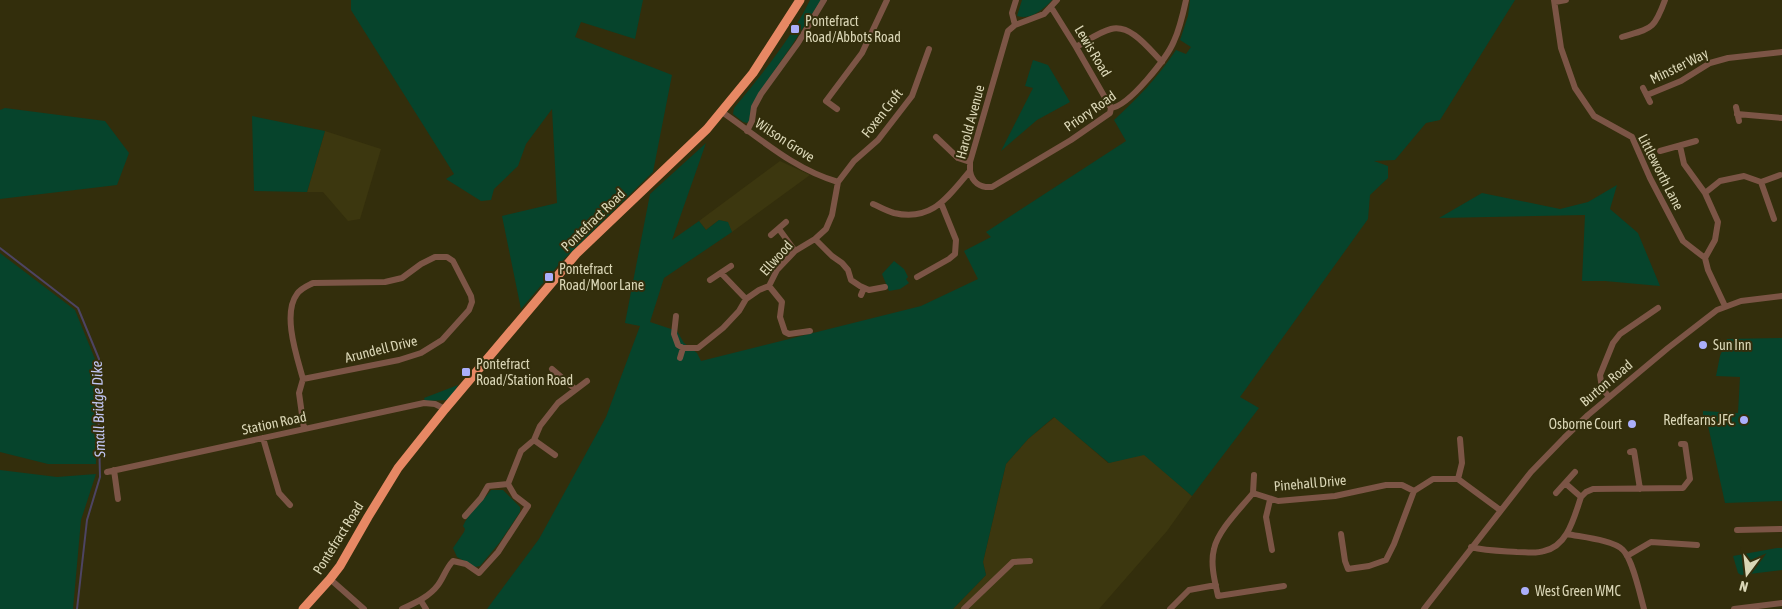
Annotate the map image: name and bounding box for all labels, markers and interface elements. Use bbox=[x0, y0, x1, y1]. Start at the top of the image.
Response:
place label: Pontefract Road/Abbots Road bbox=[805, 13, 901, 45]
marker: Pontefract Road/Abbots Road bbox=[789, 23, 801, 35]
street label: Lewis Road bbox=[1072, 23, 1114, 79]
street label: Minster Way bbox=[1647, 45, 1711, 87]
street label: Harold Avenue bbox=[952, 83, 988, 161]
street label: Foxen Croft bbox=[858, 85, 906, 141]
street label: Priory Road bbox=[1061, 87, 1119, 135]
street label: Wilson Grove bbox=[752, 115, 818, 165]
street label: Littleworth Lane bbox=[1635, 131, 1687, 213]
street label: Pontefract Road bbox=[558, 186, 628, 254]
street label: Ellwood bbox=[756, 237, 796, 279]
place label: Pontefract Road/Moor Lane bbox=[559, 261, 644, 293]
marker: Pontefract Road/Moor Lane bbox=[543, 271, 555, 283]
street label: Arundell Drive bbox=[343, 332, 419, 366]
place label: Sun Inn bbox=[1713, 337, 1752, 353]
marker: Sun Inn bbox=[1697, 339, 1709, 351]
place label: Pontefract Road/Station Road bbox=[476, 356, 573, 388]
street label: Burton Road bbox=[1577, 357, 1635, 409]
water label: Small Bridge Dike bbox=[88, 360, 108, 459]
marker: Pontefract Road/Station Road bbox=[460, 366, 472, 378]
street label: Station Road bbox=[240, 408, 308, 438]
place label: Redfearns JFC bbox=[1663, 412, 1735, 428]
marker: Redfearns JFC bbox=[1738, 414, 1750, 426]
place label: Osborne Court bbox=[1549, 416, 1622, 432]
marker: Osborne Court bbox=[1626, 418, 1638, 430]
street label: Pinehall Drive bbox=[1273, 472, 1347, 494]
street label: Pontefract Road bbox=[309, 499, 367, 577]
north arrow bbox=[1722, 549, 1772, 599]
text: N bbox=[1738, 578, 1750, 595]
place label: West Green WMC bbox=[1535, 583, 1621, 599]
marker: West Green WMC bbox=[1519, 585, 1531, 597]

